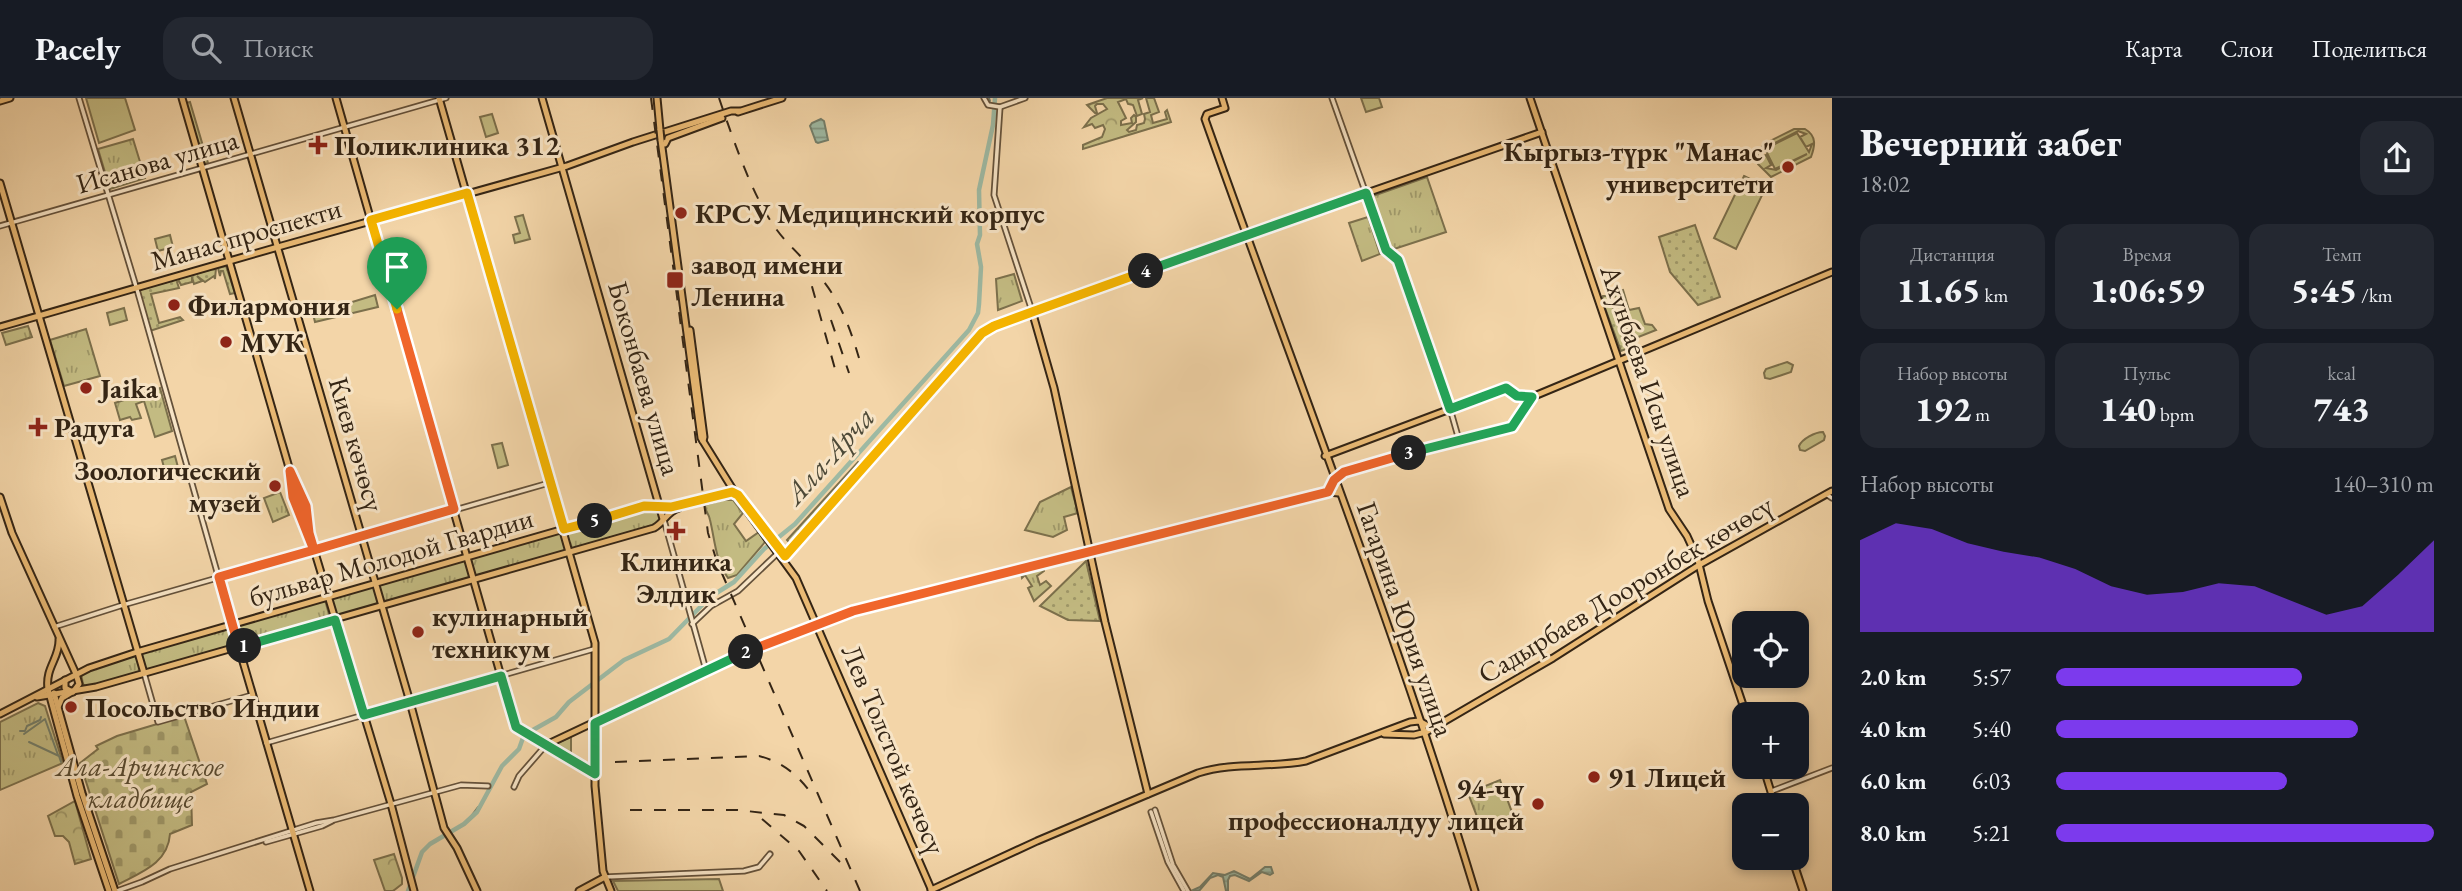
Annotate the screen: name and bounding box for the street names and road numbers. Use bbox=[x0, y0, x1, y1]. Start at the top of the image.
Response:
street label: Исанова улица bbox=[72, 120, 243, 201]
street label: Манас проспекти bbox=[146, 190, 346, 278]
street label: Ахунбаева Исы улица bbox=[1592, 259, 1706, 503]
street label: Боконбаева улица bbox=[600, 277, 690, 480]
street label: Киев көчөсү bbox=[321, 373, 394, 516]
street label: Садырбаев Дооронбек көчөсү bbox=[1471, 486, 1780, 691]
street label: Гагарина Юрия улица bbox=[1349, 497, 1463, 742]
street label: бульвар Молодой Гвардии bbox=[245, 499, 537, 615]
street label: Лев Толстой көчөсү bbox=[834, 639, 955, 860]

